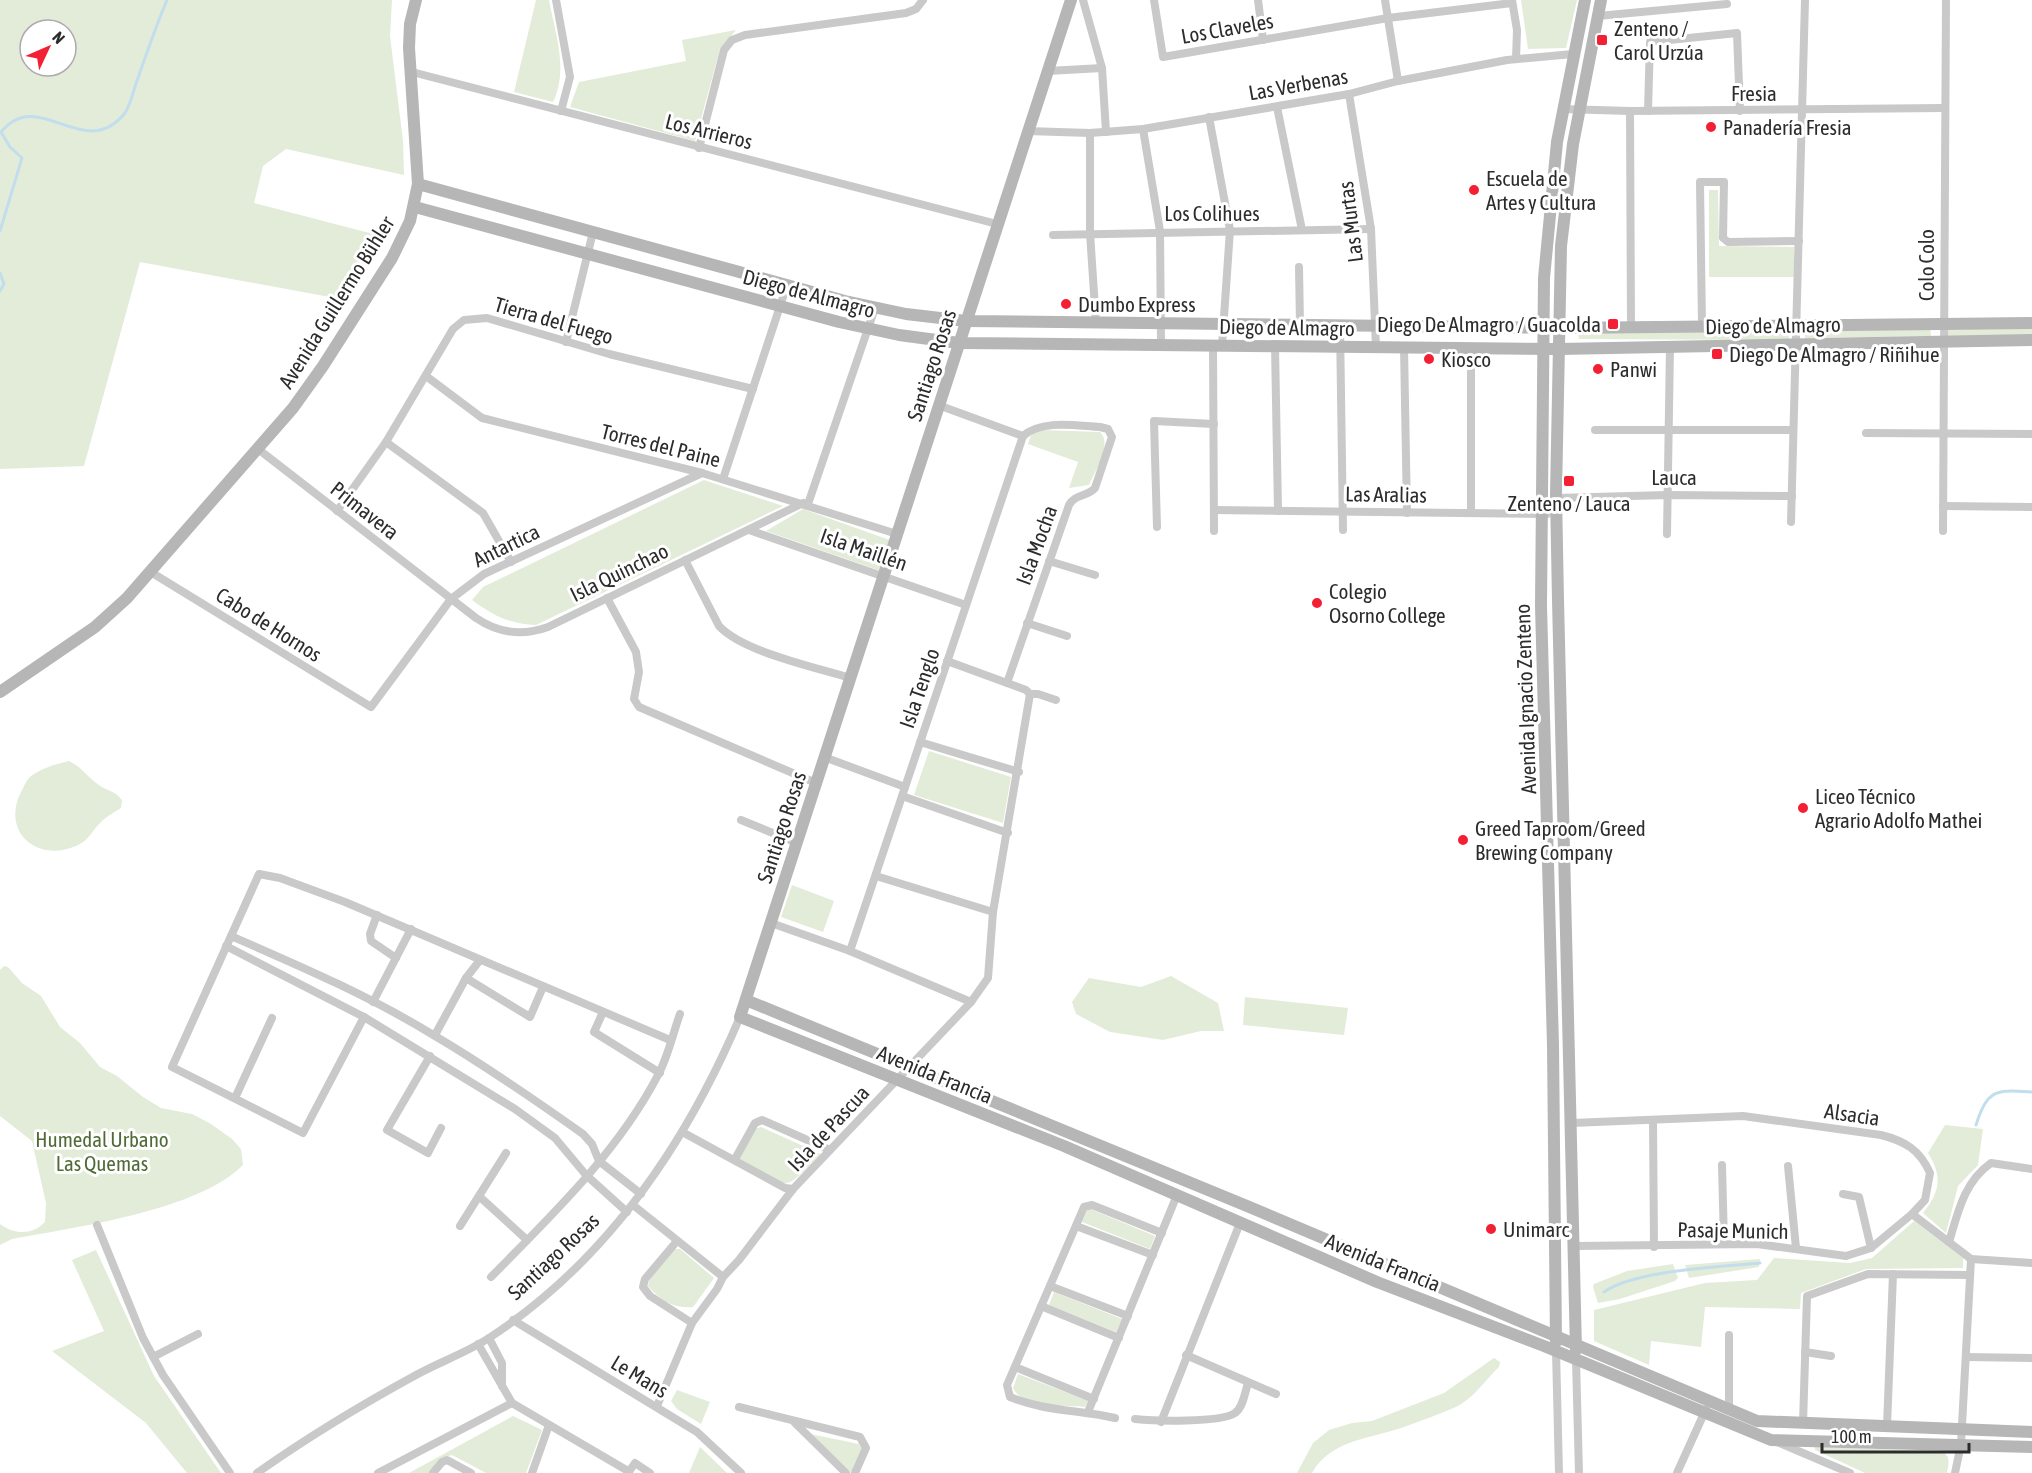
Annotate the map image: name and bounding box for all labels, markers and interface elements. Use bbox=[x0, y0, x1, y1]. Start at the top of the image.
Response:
street label: Los Claveles bbox=[1179, 8, 1275, 48]
place label: Zenteno / Carol Urzúa bbox=[1614, 16, 1704, 64]
north arrow bbox=[18, 18, 78, 78]
text: N bbox=[49, 28, 69, 47]
marker: Zenteno / Carol Urzúa bbox=[1595, 33, 1609, 47]
street label: Las Verbenas bbox=[1246, 63, 1350, 105]
street label: Fresia bbox=[1731, 81, 1777, 105]
street label: Los Arrieros bbox=[663, 109, 755, 153]
place label: Panadería Fresia bbox=[1723, 115, 1852, 139]
marker: Panadería Fresia bbox=[1704, 120, 1718, 134]
place label: Escuela de Artes y Cultura bbox=[1486, 166, 1596, 214]
street label: Las Murtas bbox=[1333, 180, 1367, 264]
marker: Escuela de Artes y Cultura bbox=[1467, 183, 1481, 197]
street label: Los Colihues bbox=[1164, 201, 1260, 225]
street label: Avenida Guillermo Bühler bbox=[273, 211, 399, 392]
street label: Colo Colo bbox=[1914, 229, 1938, 301]
street label: Diego de Almagro bbox=[740, 264, 878, 322]
street label: Tierra del Fuego bbox=[492, 292, 616, 348]
place label: Dumbo Express bbox=[1078, 292, 1196, 316]
marker: Dumbo Express bbox=[1059, 297, 1073, 311]
street label: Santiago Rosas bbox=[902, 306, 960, 424]
place label: Diego De Almagro / Guacolda bbox=[1377, 312, 1601, 336]
street label: Diego de Almagro bbox=[1705, 312, 1841, 338]
street label: Diego de Almagro bbox=[1219, 314, 1355, 340]
marker: Diego De Almagro / Guacolda bbox=[1606, 317, 1620, 331]
place label: Diego De Almagro / Riñihue bbox=[1729, 342, 1940, 366]
place label: Kiosco bbox=[1441, 347, 1491, 371]
marker: Diego De Almagro / Riñihue bbox=[1710, 347, 1724, 361]
marker: Kiosco bbox=[1422, 352, 1436, 366]
place label: Panwi bbox=[1610, 357, 1657, 381]
marker: Panwi bbox=[1591, 362, 1605, 376]
street label: Torres del Paine bbox=[599, 419, 723, 471]
street label: Lauca bbox=[1651, 465, 1697, 489]
marker: Zenteno / Lauca bbox=[1562, 474, 1576, 488]
street label: Primavera bbox=[326, 476, 404, 544]
street label: Las Aralias bbox=[1345, 481, 1427, 507]
place label: Zenteno / Lauca bbox=[1507, 491, 1631, 515]
street label: Isla Mocha bbox=[1011, 502, 1061, 588]
street label: Antartica bbox=[469, 519, 543, 571]
street label: Isla Maillén bbox=[817, 523, 911, 575]
street label: Isla Quinchao bbox=[566, 538, 672, 606]
place label: Colegio Osorno College bbox=[1329, 579, 1446, 627]
street label: Cabo de Hornos bbox=[212, 582, 326, 666]
marker: Colegio Osorno College bbox=[1310, 596, 1324, 610]
street label: Avenida Ignacio Zenteno bbox=[1510, 604, 1540, 794]
street label: Isla Tenglo bbox=[894, 645, 944, 731]
street label: Santiago Rosas bbox=[752, 768, 810, 886]
place label: Liceo Técnico Agrario Adolfo Mathei bbox=[1815, 784, 1982, 832]
marker: Liceo Técnico Agrario Adolfo Mathei bbox=[1796, 801, 1810, 815]
place label: Greed Taproom/Greed Brewing Company bbox=[1475, 816, 1646, 864]
marker: Greed Taproom/Greed Brewing Company bbox=[1456, 833, 1470, 847]
street label: Avenida Francia bbox=[874, 1040, 996, 1108]
street label: Isla de Pascua bbox=[782, 1080, 874, 1176]
street label: Alsacia bbox=[1823, 1098, 1881, 1130]
park label: Humedal Urbano Las Quemas bbox=[35, 1127, 169, 1175]
street label: Santiago Rosas bbox=[502, 1208, 604, 1304]
place label: Unimarc bbox=[1503, 1217, 1569, 1241]
street label: Pasaje Munich bbox=[1677, 1217, 1789, 1243]
marker: Unimarc bbox=[1484, 1222, 1498, 1236]
street label: Avenida Francia bbox=[1322, 1228, 1444, 1296]
street label: Le Mans bbox=[607, 1350, 673, 1402]
scale bar bbox=[1822, 1416, 1969, 1454]
text: 100 m bbox=[1831, 1426, 1872, 1447]

